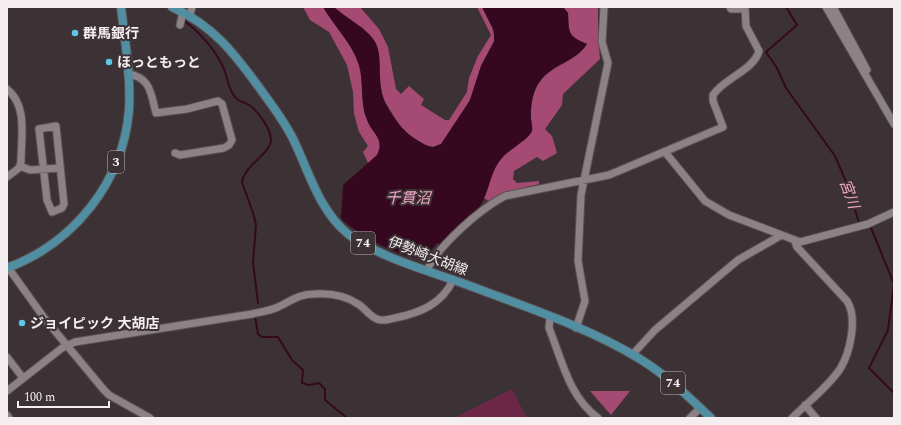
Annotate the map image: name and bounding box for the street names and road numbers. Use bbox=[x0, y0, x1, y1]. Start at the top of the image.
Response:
road number: 3 bbox=[108, 151, 124, 173]
street label: 伊勢崎大胡線 bbox=[385, 231, 471, 281]
road number: 74 bbox=[351, 232, 375, 254]
road number: 74 bbox=[661, 372, 685, 394]

